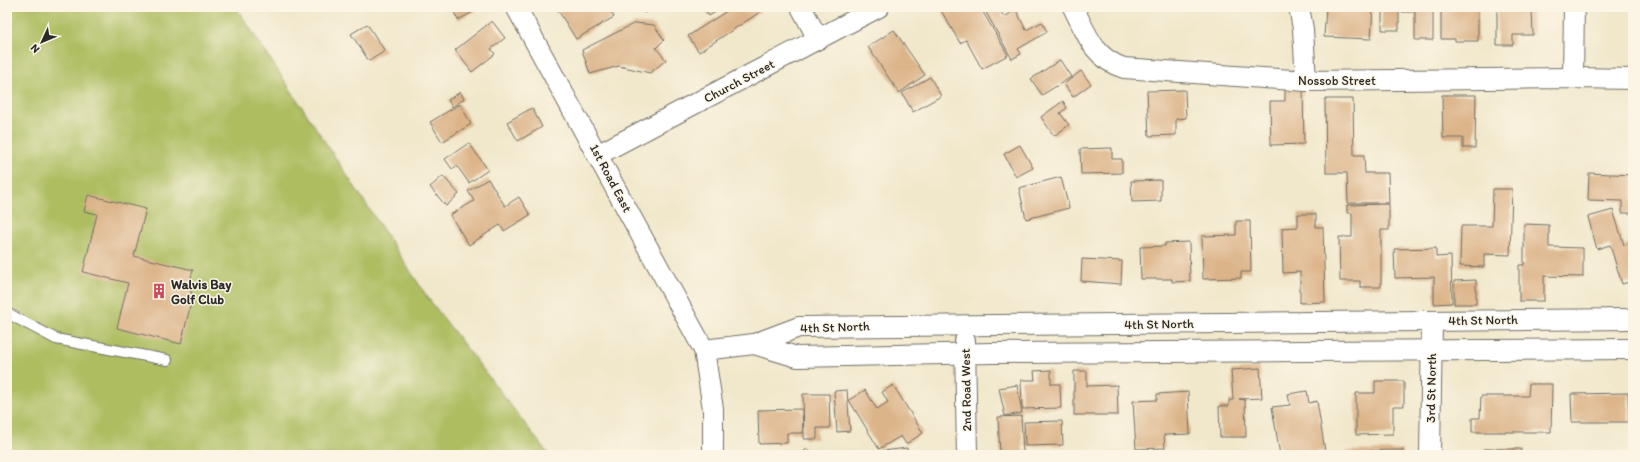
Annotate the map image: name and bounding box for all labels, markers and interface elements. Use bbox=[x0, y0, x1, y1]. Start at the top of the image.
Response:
north arrow bbox=[22, 22, 62, 62]
text: N bbox=[28, 41, 42, 56]
street label: Church Street bbox=[701, 56, 777, 106]
street label: Nossob Street bbox=[1298, 73, 1376, 88]
street label: 1st Road East bbox=[587, 141, 635, 215]
place label: Walvis Bay Golf Club bbox=[171, 277, 232, 307]
building icon: Walvis Bay Golf Club bbox=[150, 282, 168, 300]
street label: 4th St North bbox=[1448, 312, 1518, 328]
street label: 4th St North bbox=[1124, 316, 1194, 332]
street label: 4th St North bbox=[800, 318, 870, 336]
street label: 2nd Road West bbox=[958, 348, 974, 432]
street label: 3rd St North bbox=[1423, 353, 1439, 423]

